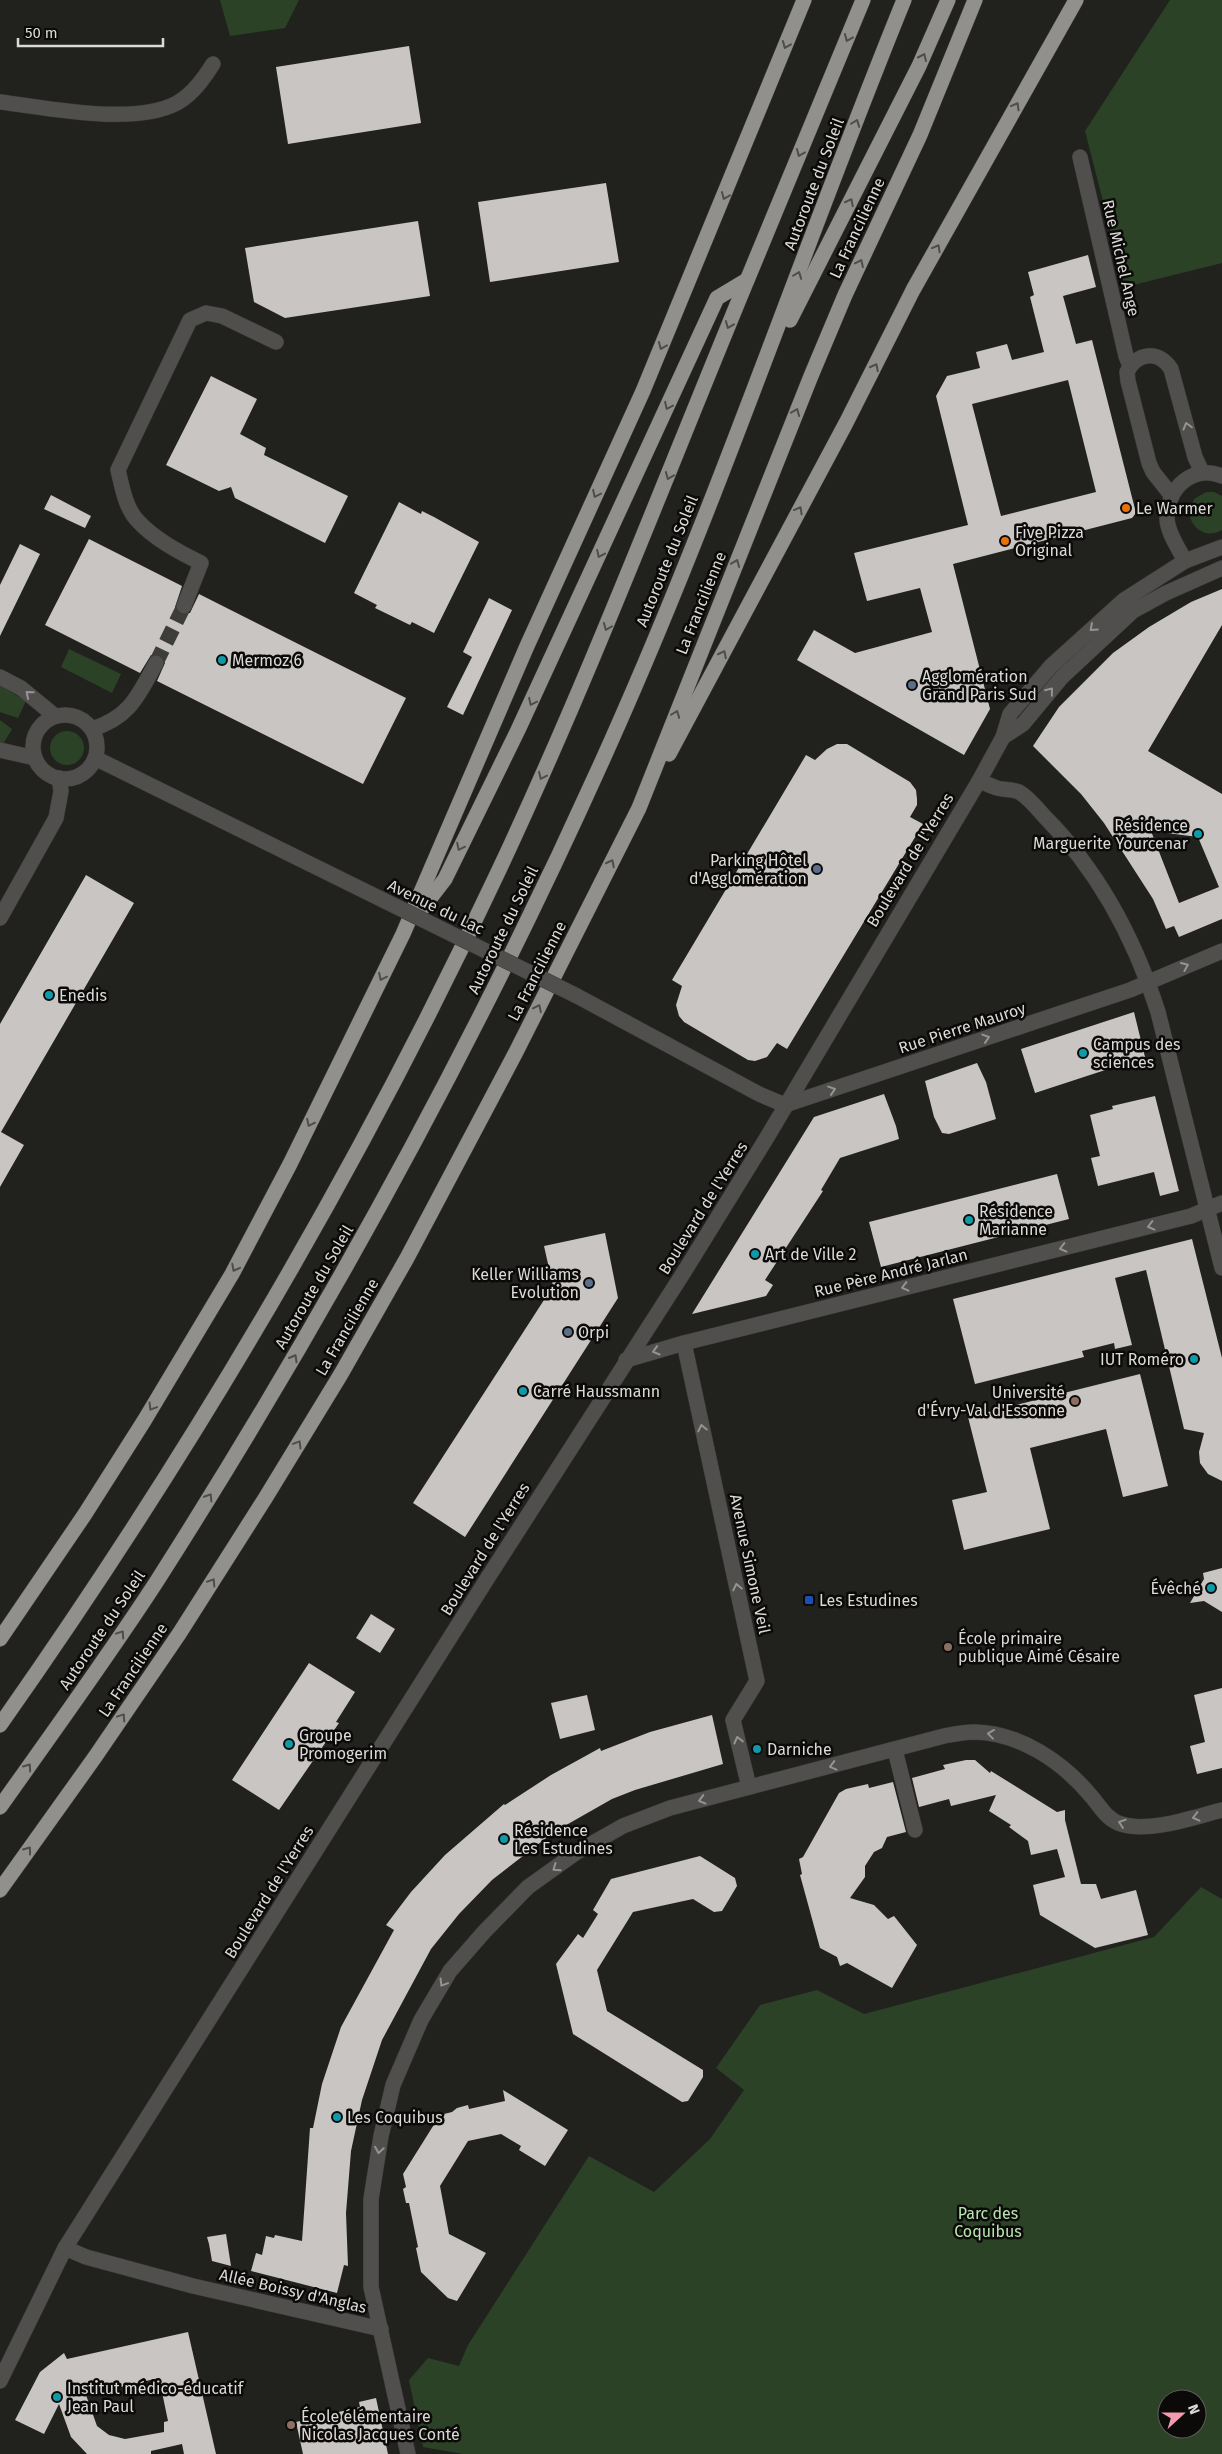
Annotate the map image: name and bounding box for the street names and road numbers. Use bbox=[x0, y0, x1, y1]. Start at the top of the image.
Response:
street label: Autoroute du Soleil bbox=[780, 115, 848, 253]
street label: La Francilienne bbox=[825, 174, 889, 282]
street label: Rue Michel Ange bbox=[1098, 198, 1144, 318]
street label: Autoroute du Soleil bbox=[632, 492, 702, 629]
street label: La Francilienne bbox=[672, 549, 730, 657]
street label: Boulevard de l'Yerres bbox=[863, 790, 957, 930]
street label: Autoroute du Soleil bbox=[464, 863, 542, 997]
street label: Avenue du Lac bbox=[385, 876, 487, 939]
street label: La Francilienne bbox=[504, 918, 570, 1024]
street label: Rue Pierre Mauroy bbox=[896, 998, 1028, 1058]
street label: Boulevard de l'Yerres bbox=[654, 1138, 752, 1278]
street label: Autoroute du Soleil bbox=[271, 1221, 357, 1352]
street label: Rue Père André Jarlan bbox=[812, 1245, 970, 1301]
street label: La Francilienne bbox=[311, 1275, 383, 1379]
street label: Boulevard de l'Yerres bbox=[436, 1479, 534, 1619]
street label: Avenue Simone Veil bbox=[726, 1492, 774, 1636]
street label: Autoroute du Soleil bbox=[55, 1566, 149, 1693]
street label: La Francilienne bbox=[95, 1619, 171, 1721]
street label: Boulevard de l'Yerres bbox=[220, 1822, 318, 1962]
street label: Allée Boissy d'Anglas bbox=[218, 2265, 368, 2317]

